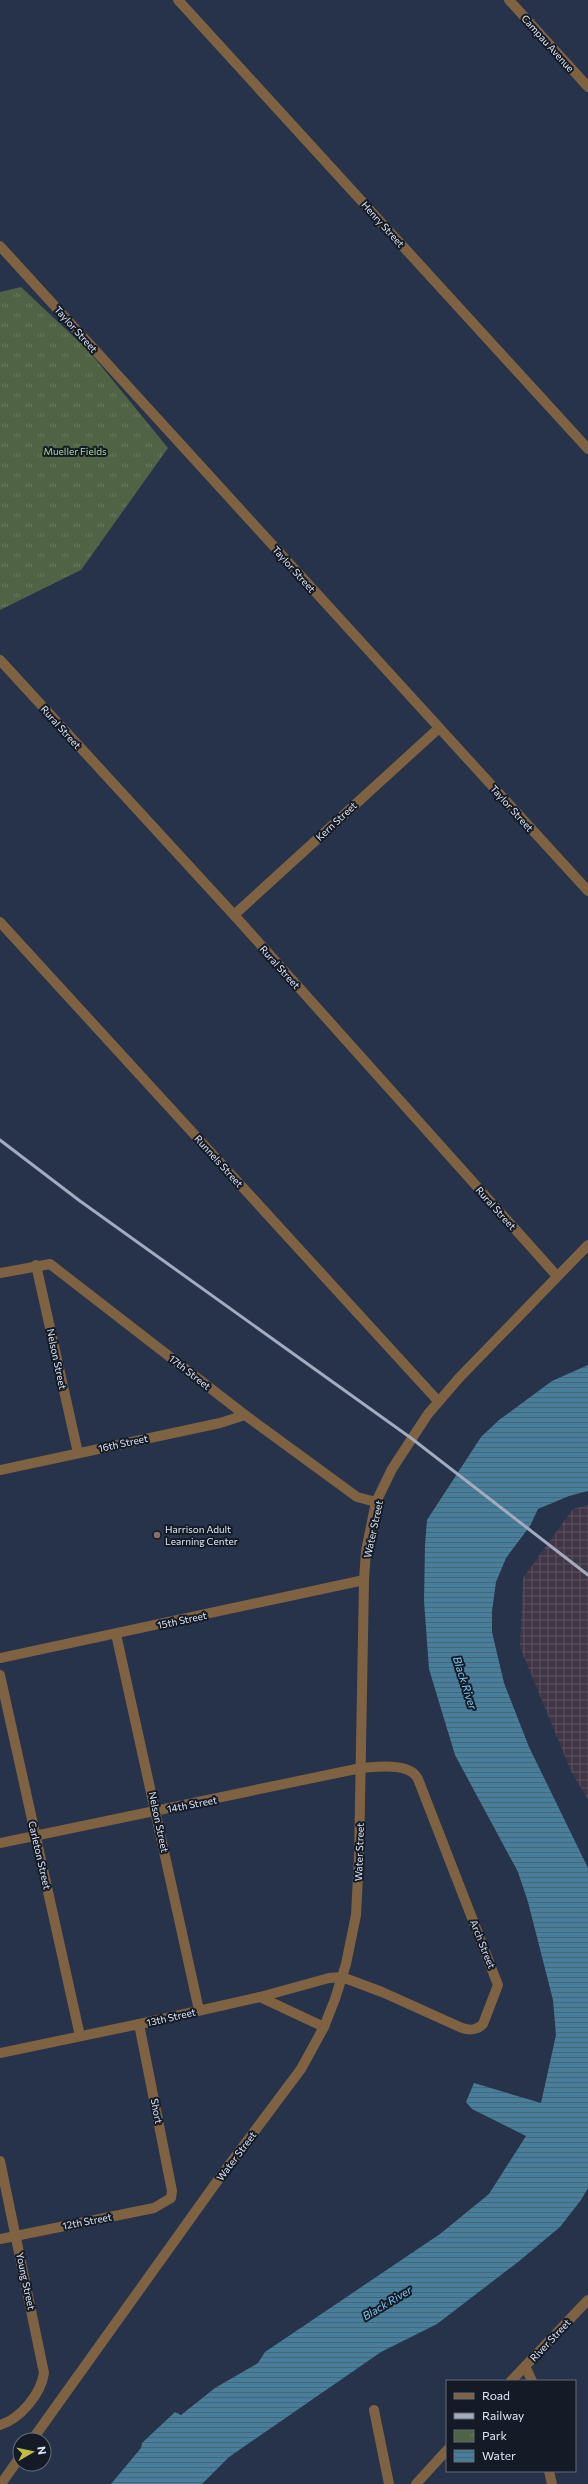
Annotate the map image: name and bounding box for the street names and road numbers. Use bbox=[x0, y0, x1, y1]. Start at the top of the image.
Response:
street label: Campau Avenue bbox=[519, 12, 577, 74]
street label: Henry Street bbox=[359, 198, 407, 250]
street label: Taylor Street bbox=[52, 303, 100, 355]
street label: Taylor Street bbox=[270, 543, 318, 595]
street label: Rural Street bbox=[38, 703, 84, 751]
street label: Taylor Street bbox=[488, 782, 536, 834]
street label: Kern Street bbox=[313, 799, 359, 843]
street label: Rural Street bbox=[257, 943, 303, 991]
street label: Runnels Street bbox=[192, 1132, 246, 1190]
street label: Rural Street bbox=[473, 1184, 519, 1232]
street label: Nelson Street bbox=[45, 1328, 69, 1390]
street label: 17th Street bbox=[167, 1352, 213, 1392]
street label: 16th Street bbox=[97, 1432, 149, 1454]
street label: Water Street bbox=[361, 1499, 385, 1559]
street label: 15th Street bbox=[156, 1609, 208, 1631]
street label: Nelson Street bbox=[147, 1791, 171, 1853]
street label: 14th Street bbox=[166, 1793, 218, 1815]
street label: Carleton Street bbox=[26, 1820, 54, 1890]
street label: Water Street bbox=[352, 1823, 366, 1881]
street label: Arch Street bbox=[468, 1918, 498, 1970]
street label: 13th Street bbox=[145, 2006, 197, 2028]
street label: Short bbox=[149, 2097, 165, 2125]
street label: Water Street bbox=[214, 2129, 258, 2183]
street label: 12th Street bbox=[61, 2210, 113, 2232]
street label: Young Street bbox=[14, 2251, 38, 2311]
street label: River Street bbox=[527, 2316, 573, 2364]

